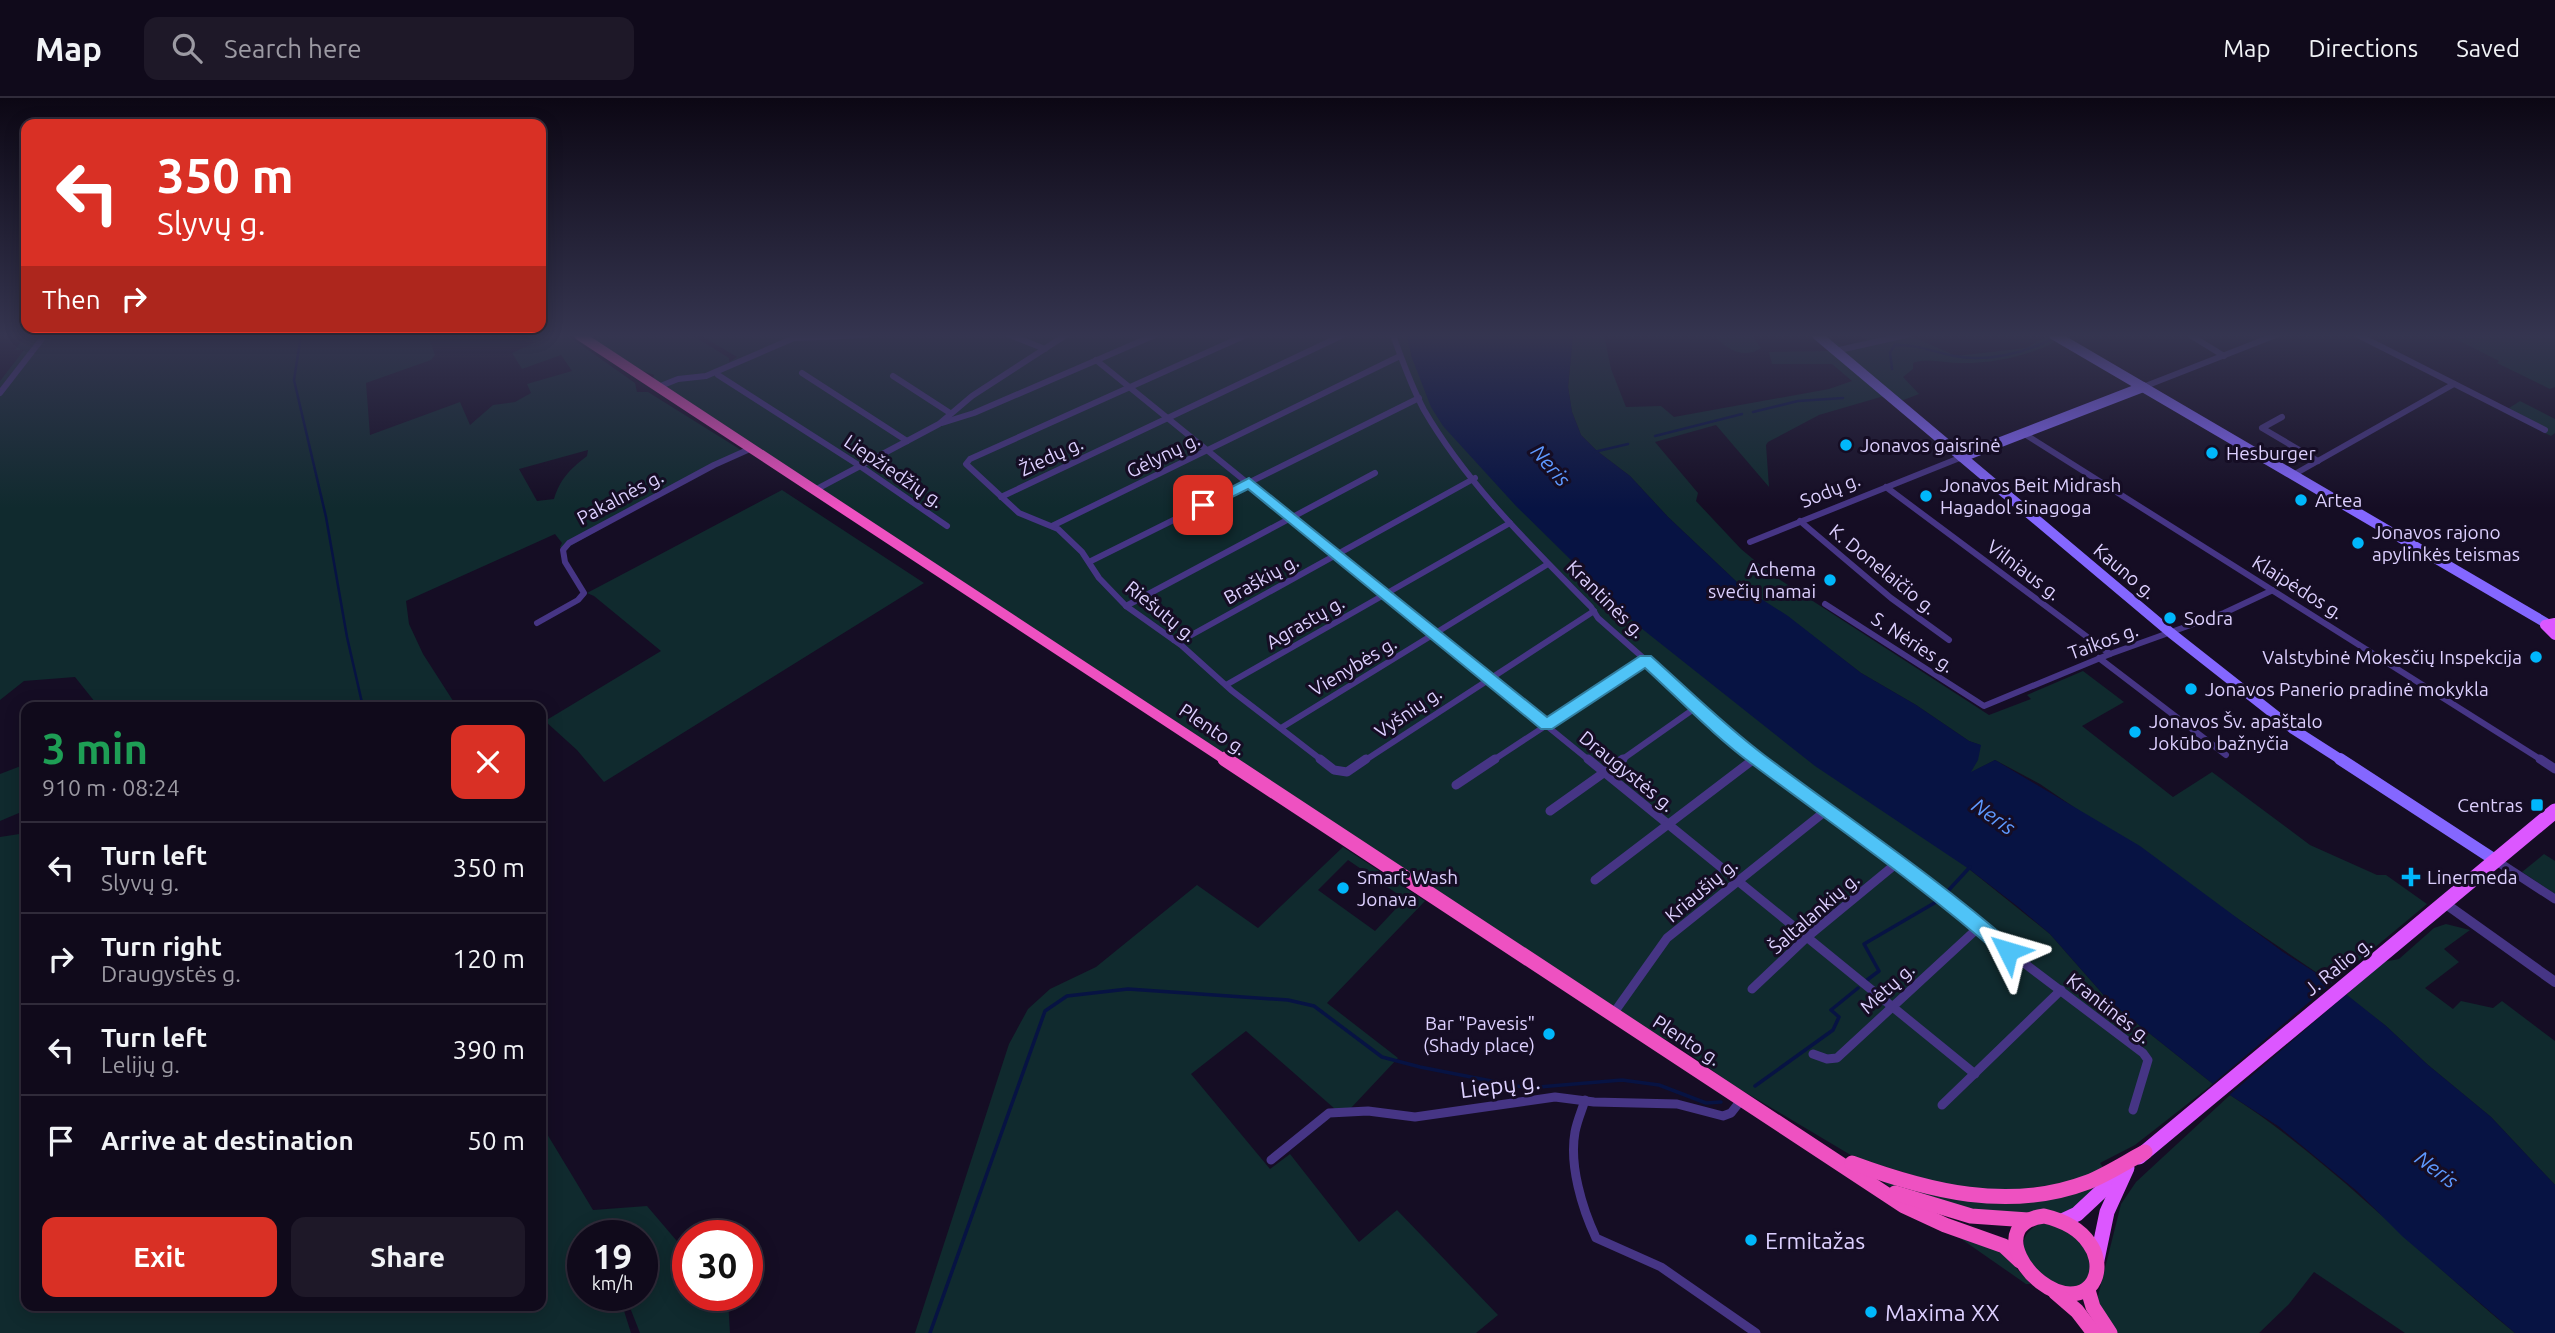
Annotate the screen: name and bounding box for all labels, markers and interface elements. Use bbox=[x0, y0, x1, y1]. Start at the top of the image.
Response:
search box bbox=[144, 17, 634, 80]
icon: search bbox=[168, 29, 206, 67]
text: Map bbox=[35, 30, 102, 67]
text: Search here bbox=[224, 34, 362, 63]
text: Map bbox=[2223, 35, 2270, 62]
text: Directions bbox=[2308, 35, 2418, 62]
text: Saved bbox=[2456, 35, 2520, 62]
icon: left bbox=[42, 147, 133, 238]
text: 350 m bbox=[157, 147, 294, 202]
text: Slyvų g. bbox=[157, 205, 266, 241]
icon: right bbox=[115, 280, 153, 318]
text: Then bbox=[42, 285, 101, 314]
street label: Gėlynų g. bbox=[1123, 428, 1203, 482]
street label: Liepžiedžių g. bbox=[840, 430, 948, 512]
street label: Žiedų g. bbox=[1016, 432, 1086, 480]
place label: Jonavos gaisrinė bbox=[1860, 434, 2001, 456]
marker: Jonavos gaisrinė bbox=[1838, 437, 1854, 453]
water label: Neris bbox=[1526, 439, 1576, 491]
place label: Hesburger bbox=[2226, 442, 2316, 464]
marker: Hesburger bbox=[2204, 445, 2220, 461]
street label: Pakalnės g. bbox=[573, 465, 667, 529]
street label: Sodų g. bbox=[1797, 468, 1863, 512]
place label: Jonavos Beit Midrash Hagadol sinagoga bbox=[1940, 474, 2121, 518]
pin bbox=[1173, 475, 1233, 535]
icon: arrive bbox=[1184, 486, 1222, 524]
marker: Jonavos Beit Midrash Hagadol sinagoga bbox=[1918, 488, 1934, 504]
place label: Artea bbox=[2315, 489, 2362, 511]
marker: Artea bbox=[2293, 492, 2309, 508]
street label: K. Donelaičio g. bbox=[1825, 519, 1941, 619]
place label: Jonavos rajono apylinkės teismas bbox=[2372, 521, 2520, 565]
street label: Vilniaus g. bbox=[1983, 535, 2065, 605]
marker: Jonavos rajono apylinkės teismas bbox=[2350, 535, 2366, 551]
street label: Kauno g. bbox=[2090, 539, 2160, 603]
street label: Braškių g. bbox=[1220, 549, 1302, 609]
street label: Klaipėdos g. bbox=[2248, 550, 2348, 624]
street label: Krantinės g. bbox=[1563, 556, 1649, 642]
place label: Achema svečių namai bbox=[1708, 558, 1816, 602]
marker: Achema svečių namai bbox=[1822, 572, 1838, 588]
street label: Riešutų g. bbox=[1121, 576, 1201, 646]
street label: Agrastų g. bbox=[1262, 591, 1348, 653]
street label: S. Nėries g. bbox=[1868, 607, 1958, 677]
place label: Sodra bbox=[2184, 607, 2233, 629]
marker: Sodra bbox=[2162, 610, 2178, 626]
street label: Taikos g. bbox=[2065, 618, 2141, 664]
street label: Vienybės g. bbox=[1306, 631, 1400, 701]
place label: Valstybinė Mokesčių Inspekcija bbox=[2262, 646, 2522, 668]
marker: Valstybinė Mokesčių Inspekcija bbox=[2528, 649, 2544, 665]
place label: Jonavos Panerio pradinė mokykla bbox=[2205, 678, 2489, 700]
marker: Jonavos Panerio pradinė mokykla bbox=[2183, 681, 2199, 697]
street label: Vyšnių g. bbox=[1370, 682, 1446, 742]
street label: Plento g. bbox=[1175, 699, 1251, 759]
place label: Jonavos Šv. apaštalo Jokūbo bažnyčia bbox=[2149, 710, 2323, 754]
marker: Jonavos Šv. apaštalo Jokūbo bažnyčia bbox=[2127, 724, 2143, 740]
text: 3 min bbox=[42, 725, 148, 772]
button: close bbox=[451, 725, 525, 799]
street label: Draugystės g. bbox=[1575, 726, 1679, 816]
text: 910 m · 08:24 bbox=[42, 775, 180, 800]
water label: Neris bbox=[1968, 793, 2020, 839]
place label: Centras bbox=[2457, 794, 2523, 816]
marker: Centras bbox=[2529, 797, 2545, 813]
text: Turn left bbox=[101, 841, 207, 870]
icon: left bbox=[42, 849, 80, 887]
text: 350 m bbox=[453, 853, 525, 882]
street label: Kriaušių g. bbox=[1660, 853, 1742, 927]
place label: Smart Wash Jonava bbox=[1357, 866, 1458, 910]
place label: Linermeda bbox=[2427, 866, 2518, 888]
marker: Linermeda bbox=[2401, 867, 2421, 887]
street label: Šaltalankių g. bbox=[1764, 868, 1864, 958]
text: Slyvų g. bbox=[101, 870, 179, 895]
marker: Smart Wash Jonava bbox=[1335, 880, 1351, 896]
position arrow bbox=[1971, 914, 2045, 988]
text: Turn right bbox=[101, 932, 222, 961]
street label: J. Ralio g. bbox=[2300, 932, 2376, 1000]
icon: right bbox=[42, 940, 80, 978]
text: 120 m bbox=[453, 944, 525, 973]
street label: Mėtų g. bbox=[1855, 958, 1919, 1018]
text: Draugystės g. bbox=[101, 961, 241, 986]
street label: Krantinės g. bbox=[2062, 968, 2156, 1048]
street label: Plento g. bbox=[1649, 1010, 1725, 1070]
place label: Bar "Pavesis" (Shady place) bbox=[1423, 1012, 1535, 1056]
text: Turn left bbox=[101, 1023, 207, 1052]
marker: Bar "Pavesis" (Shady place) bbox=[1541, 1026, 1557, 1042]
icon: left bbox=[42, 1031, 80, 1069]
text: 390 m bbox=[453, 1035, 525, 1064]
text: Lelijų g. bbox=[101, 1052, 180, 1077]
street label: Liepų g. bbox=[1458, 1068, 1542, 1102]
icon: arrive bbox=[42, 1122, 80, 1160]
text: Arrive at destination bbox=[101, 1126, 354, 1155]
text: 50 m bbox=[467, 1126, 525, 1155]
water label: Neris bbox=[2411, 1145, 2463, 1193]
button: Exit bbox=[42, 1217, 277, 1297]
button: Share bbox=[291, 1217, 525, 1297]
speed limit sign: 30 bbox=[672, 1220, 763, 1311]
place label: Ermitažas bbox=[1765, 1228, 1865, 1253]
marker: Ermitažas bbox=[1743, 1232, 1759, 1248]
text: 19 bbox=[593, 1236, 632, 1276]
text: km/h bbox=[592, 1273, 633, 1293]
place label: Maxima XX bbox=[1885, 1300, 2000, 1325]
marker: Maxima XX bbox=[1863, 1304, 1879, 1320]

